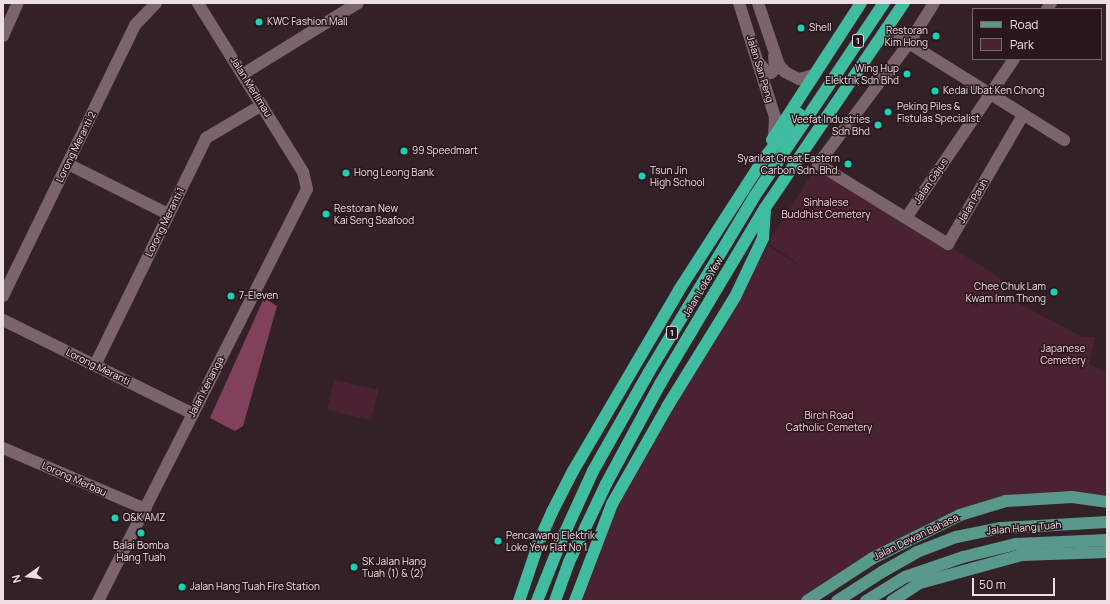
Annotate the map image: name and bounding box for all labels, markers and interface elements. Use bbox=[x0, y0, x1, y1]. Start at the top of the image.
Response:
legend bbox=[972, 8, 1102, 60]
place label: KWC Fashion Mall bbox=[267, 16, 348, 28]
text: Road bbox=[1010, 16, 1038, 33]
marker: KWC Fashion Mall bbox=[254, 17, 264, 27]
place label: Shell bbox=[809, 22, 832, 34]
marker: Shell bbox=[796, 23, 806, 33]
place label: Restoran Kim Hong bbox=[885, 24, 928, 48]
marker: Restoran Kim Hong bbox=[931, 31, 941, 41]
street label: Jalan San Peng bbox=[744, 34, 776, 104]
road number: 1 bbox=[852, 34, 864, 48]
text: Park bbox=[1010, 36, 1034, 53]
street label: Jalan Merlimau bbox=[228, 55, 274, 119]
place label: Wing Hup Elektrik Sdn Bhd bbox=[825, 62, 899, 86]
marker: Wing Hup Elektrik Sdn Bhd bbox=[902, 69, 912, 79]
place label: Kedai Ubat Ken Chong bbox=[943, 85, 1045, 97]
marker: Kedai Ubat Ken Chong bbox=[930, 86, 940, 96]
place label: Peking Piles & Fistulas Specialist bbox=[897, 100, 980, 124]
marker: Peking Piles & Fistulas Specialist bbox=[882, 106, 894, 118]
street label: Lorong Meranti 2 bbox=[54, 110, 98, 184]
place label: Veefat Industries Sdn Bhd bbox=[792, 113, 870, 136]
marker: Veefat Industries Sdn Bhd bbox=[873, 120, 883, 130]
place label: 99 Speedmart bbox=[412, 145, 478, 157]
marker: 99 Speedmart bbox=[399, 146, 409, 156]
place label: Syarikat Great Eastern Carbon Sdn. Bhd. bbox=[737, 152, 840, 176]
street label: Jalan Gajus bbox=[911, 156, 951, 206]
marker: Syarikat Great Eastern Carbon Sdn. Bhd. bbox=[843, 159, 853, 169]
place label: Tsun Jin High School bbox=[650, 164, 705, 188]
place label: Hong Leong Bank bbox=[354, 167, 434, 179]
marker: Hong Leong Bank bbox=[341, 168, 351, 178]
marker: Tsun Jin High School bbox=[637, 171, 647, 181]
street label: Jalan Pauh bbox=[955, 177, 991, 225]
street label: Lorong Meranti 1 bbox=[143, 185, 187, 259]
park label: Sinhalese Buddhist Cemetery bbox=[781, 196, 871, 220]
place label: Restoran New Kai Seng Seafood bbox=[334, 202, 414, 226]
marker: Restoran New Kai Seng Seafood bbox=[321, 209, 331, 219]
street label: Jalan Loke Yew bbox=[680, 255, 726, 319]
place label: Chee Chuk Lam Kwam Imm Thong bbox=[966, 280, 1046, 304]
marker: Chee Chuk Lam Kwam Imm Thong bbox=[1049, 287, 1059, 297]
place label: 7-Eleven bbox=[239, 290, 278, 302]
marker: 7-Eleven bbox=[226, 291, 236, 301]
road number: 1 bbox=[666, 326, 678, 340]
park label: Japanese Cemetery bbox=[1040, 342, 1086, 366]
street label: Lorong Meranti bbox=[64, 346, 132, 388]
street label: Jalan Kenanga bbox=[186, 355, 226, 419]
park label: Birch Road Catholic Cemetery bbox=[786, 409, 872, 432]
street label: Lorong Merbau bbox=[40, 459, 108, 499]
street label: Jalan Dewan Bahasa bbox=[871, 511, 961, 563]
place label: Q&K AMZ bbox=[123, 512, 166, 524]
marker: Q&K AMZ bbox=[110, 513, 120, 523]
street label: Jalan Hang Tuah bbox=[986, 519, 1062, 537]
marker: Balai Bomba Hang Tuah bbox=[136, 528, 146, 538]
place label: Pencawang Elektrik Loke Yew Flat No 1 bbox=[506, 529, 595, 552]
marker: Pencawang Elektrik Loke Yew Flat No 1 bbox=[493, 536, 503, 546]
place label: Balai Bomba Hang Tuah bbox=[113, 539, 169, 562]
place label: SK Jalan Hang Tuah (1) & (2) bbox=[362, 555, 426, 578]
north arrow bbox=[8, 556, 48, 596]
marker: SK Jalan Hang Tuah (1) & (2) bbox=[349, 562, 359, 572]
scale bar bbox=[974, 570, 1057, 596]
text: N bbox=[8, 573, 24, 585]
text: 50 m bbox=[979, 576, 1006, 593]
place label: Jalan Hang Tuah Fire Station bbox=[190, 581, 320, 593]
marker: Jalan Hang Tuah Fire Station bbox=[177, 582, 187, 592]

